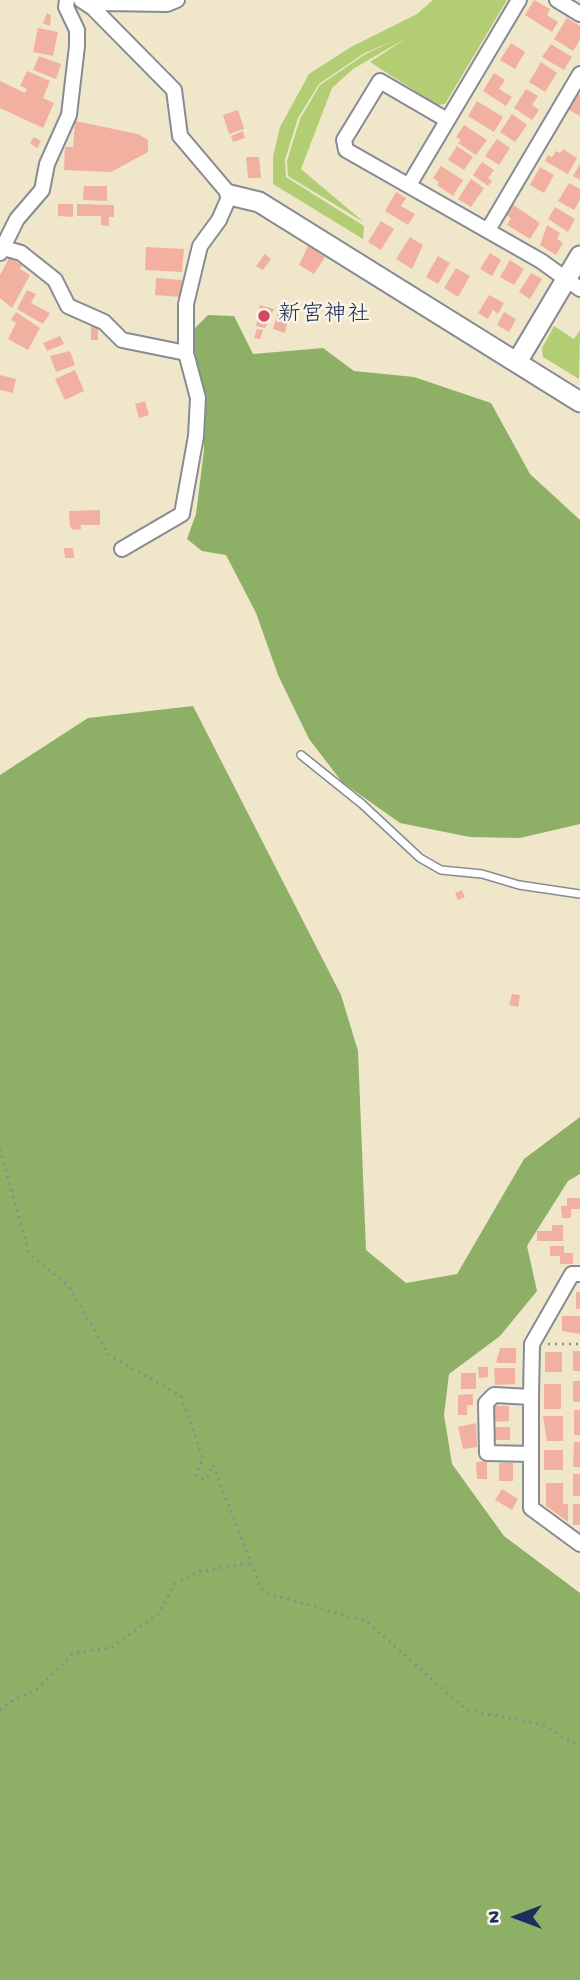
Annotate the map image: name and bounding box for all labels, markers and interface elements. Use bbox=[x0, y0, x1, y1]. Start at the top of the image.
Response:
place label: 新宮神社 bbox=[278, 302, 370, 330]
marker: 新宮神社 bbox=[256, 308, 272, 324]
north arrow bbox=[482, 1882, 552, 1952]
text: N bbox=[484, 1911, 507, 1923]

